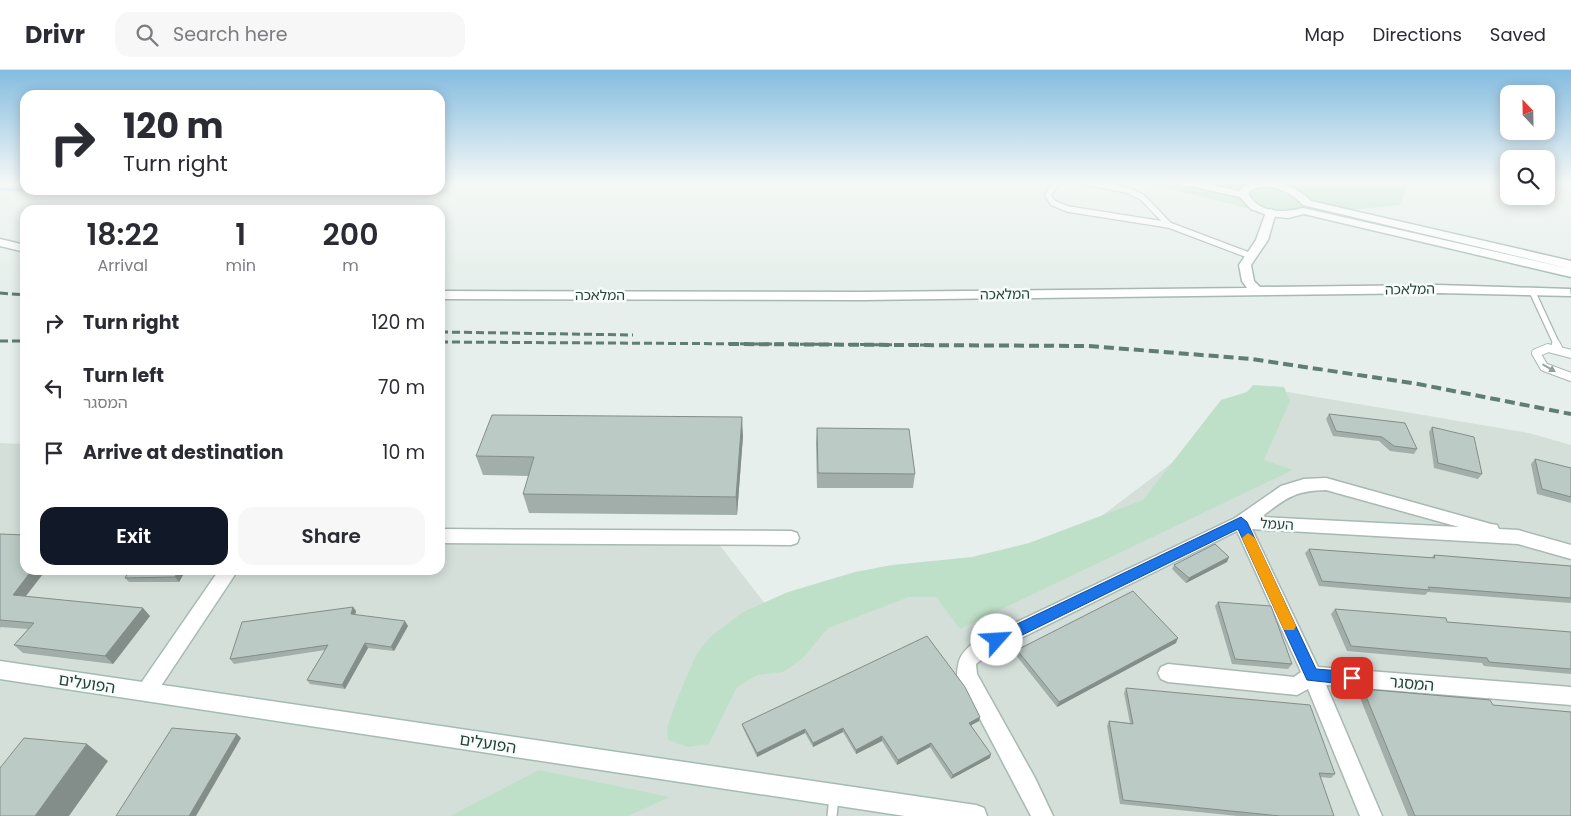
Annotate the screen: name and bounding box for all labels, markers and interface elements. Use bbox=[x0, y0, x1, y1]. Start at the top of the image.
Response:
search box bbox=[115, 12, 465, 57]
text: Drivr bbox=[25, 18, 85, 51]
icon: search bbox=[133, 21, 161, 49]
text: Search here bbox=[173, 21, 288, 48]
text: Map bbox=[1305, 22, 1344, 47]
text: Directions bbox=[1372, 22, 1462, 47]
text: Saved bbox=[1490, 22, 1546, 47]
north arrow bbox=[1500, 85, 1555, 140]
map controls bbox=[1500, 85, 1555, 205]
text: 120 m bbox=[123, 101, 223, 150]
icon: right bbox=[40, 110, 105, 175]
text: Turn right bbox=[123, 148, 228, 179]
button: search bbox=[1500, 150, 1555, 205]
text: 18:22 bbox=[86, 213, 159, 256]
text: 1 bbox=[235, 213, 246, 256]
text: 200 bbox=[323, 213, 379, 256]
text: Arrival bbox=[98, 254, 148, 277]
text: min bbox=[225, 254, 256, 277]
text: m bbox=[342, 254, 359, 277]
street label: המלאכה bbox=[1385, 279, 1435, 299]
street label: המלאכה bbox=[980, 284, 1030, 304]
street label: המלאכה bbox=[575, 285, 625, 305]
icon: right bbox=[40, 309, 68, 337]
text: Turn right bbox=[83, 309, 179, 336]
text: 120 m bbox=[371, 309, 425, 336]
text: Turn left bbox=[83, 362, 164, 389]
one-way arrow bbox=[1542, 364, 1555, 373]
icon: left bbox=[40, 374, 68, 402]
text: 70 m bbox=[378, 374, 425, 401]
text: המסגר bbox=[83, 391, 128, 414]
icon: arrive bbox=[40, 439, 68, 467]
text: Arrive at destination bbox=[83, 439, 284, 466]
text: 10 m bbox=[382, 439, 425, 466]
button: Exit bbox=[40, 507, 228, 565]
button: Share bbox=[238, 507, 425, 565]
street label: העמל bbox=[1260, 513, 1294, 535]
position arrow bbox=[970, 613, 1022, 665]
pin bbox=[1331, 657, 1373, 699]
icon: arrive bbox=[1338, 664, 1366, 692]
street label: הפועלים bbox=[57, 668, 117, 699]
street label: המסגר bbox=[1389, 670, 1435, 697]
street label: הפועלים bbox=[458, 728, 518, 759]

